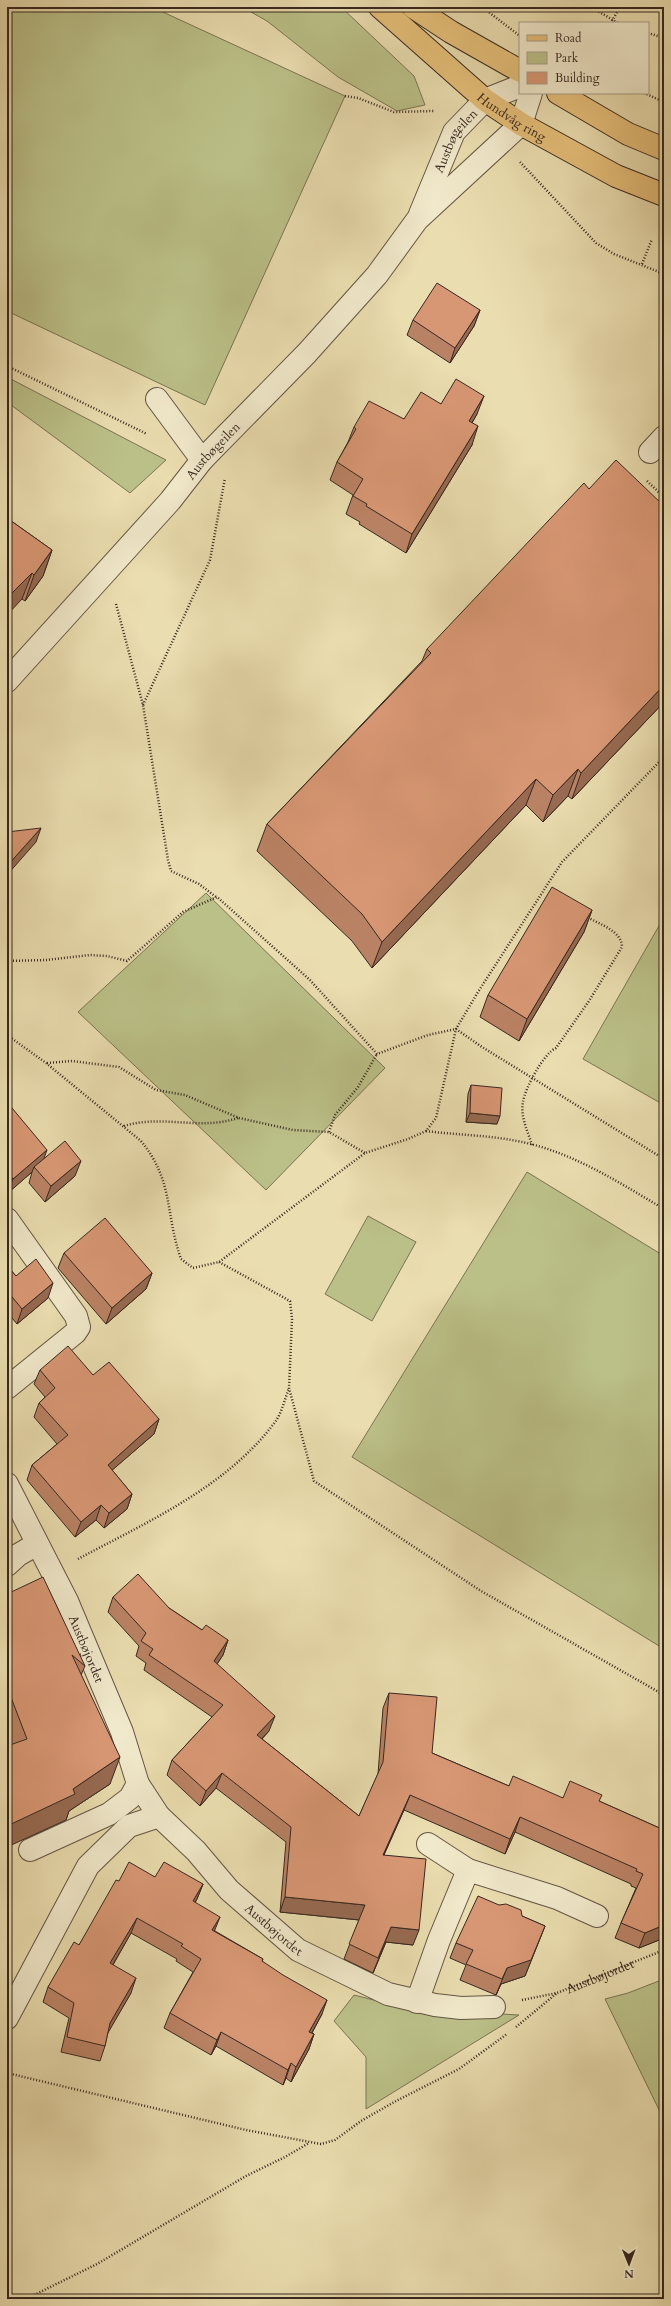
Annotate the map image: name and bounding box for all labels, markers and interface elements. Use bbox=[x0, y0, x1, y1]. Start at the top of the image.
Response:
legend bbox=[519, 22, 649, 94]
text: Road bbox=[555, 30, 582, 46]
text: Park bbox=[555, 50, 579, 66]
text: Building bbox=[555, 70, 600, 86]
street label: Hundvåg ring bbox=[473, 89, 550, 146]
street label: Austbøgeilen bbox=[430, 105, 482, 176]
street label: Austbøgeilen bbox=[182, 418, 245, 484]
street label: Austbøjordet bbox=[64, 1612, 108, 1685]
street label: Austbøjordet bbox=[241, 1900, 305, 1961]
street label: Austbøjordet bbox=[564, 1955, 637, 1998]
north arrow bbox=[609, 2244, 649, 2284]
text: N bbox=[624, 2266, 634, 2281]

